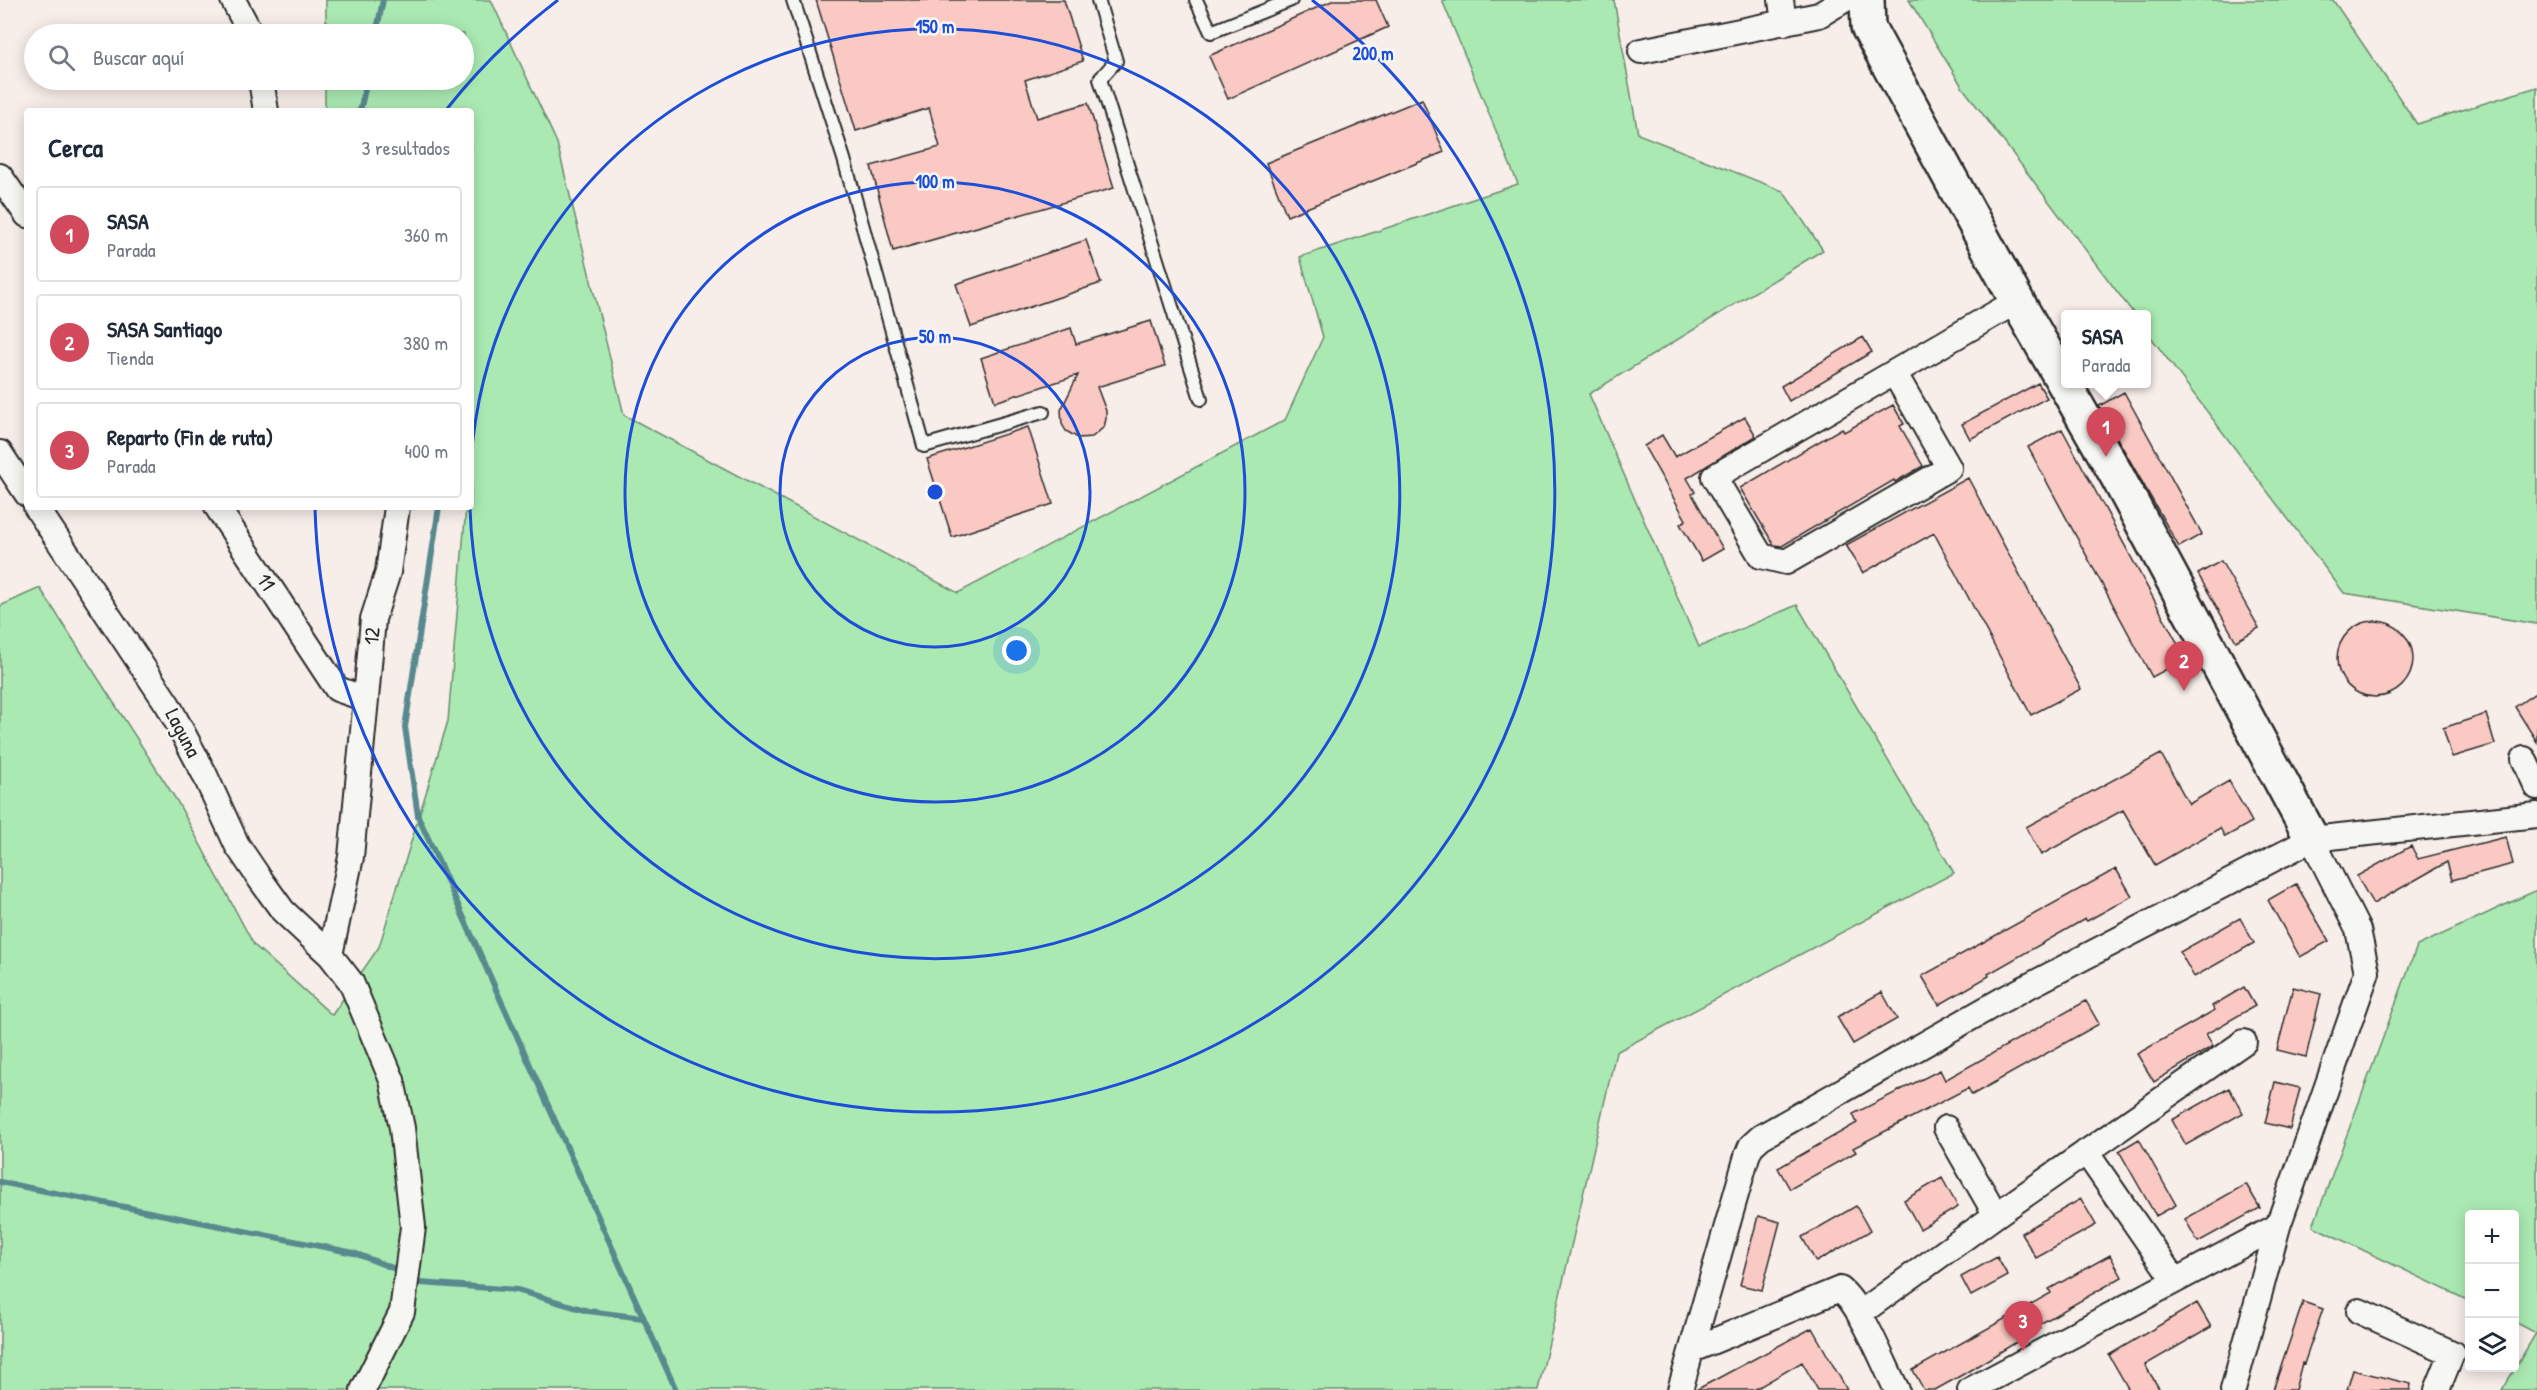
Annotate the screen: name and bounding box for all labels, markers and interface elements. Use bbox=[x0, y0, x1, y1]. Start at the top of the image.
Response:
text: 150 m bbox=[916, 14, 954, 39]
search box bbox=[24, 24, 474, 90]
icon: search bbox=[45, 41, 78, 74]
text: 200 m bbox=[1353, 41, 1393, 66]
text: Buscar aquí bbox=[93, 42, 185, 72]
text: Cerca bbox=[48, 130, 103, 165]
text: 3 resultados bbox=[361, 134, 450, 161]
text: 100 m bbox=[915, 169, 955, 194]
text: SASA bbox=[107, 206, 149, 236]
text: 1 bbox=[66, 221, 73, 248]
text: 360 m bbox=[404, 221, 448, 248]
text: Parada bbox=[107, 236, 156, 263]
popup bbox=[2061, 310, 2151, 388]
text: SASA Santiago bbox=[107, 314, 222, 344]
text: SASA bbox=[2082, 321, 2123, 351]
text: 50 m bbox=[919, 324, 951, 349]
text: 2 bbox=[65, 329, 74, 356]
text: 380 m bbox=[403, 329, 448, 356]
text: Tienda bbox=[107, 344, 153, 371]
text: Parada bbox=[2082, 351, 2130, 378]
pin: 1 bbox=[2086, 408, 2126, 457]
text: Reparto (Fin de ruta) bbox=[107, 422, 273, 452]
text: 3 bbox=[65, 437, 74, 464]
text: 400 m bbox=[404, 437, 448, 464]
text: Parada bbox=[107, 452, 156, 479]
centre of rings bbox=[925, 482, 945, 502]
street label: 11 bbox=[250, 567, 283, 596]
street label: 12 bbox=[356, 626, 387, 646]
your location bbox=[1002, 636, 1031, 665]
pin: 2 bbox=[2164, 642, 2204, 691]
street label: Laguna bbox=[159, 703, 208, 762]
map controls bbox=[2465, 1210, 2519, 1372]
button: + bbox=[2465, 1210, 2519, 1264]
button: − bbox=[2465, 1264, 2519, 1318]
pin: 3 bbox=[2004, 1302, 2042, 1351]
button: layers bbox=[2465, 1318, 2519, 1372]

